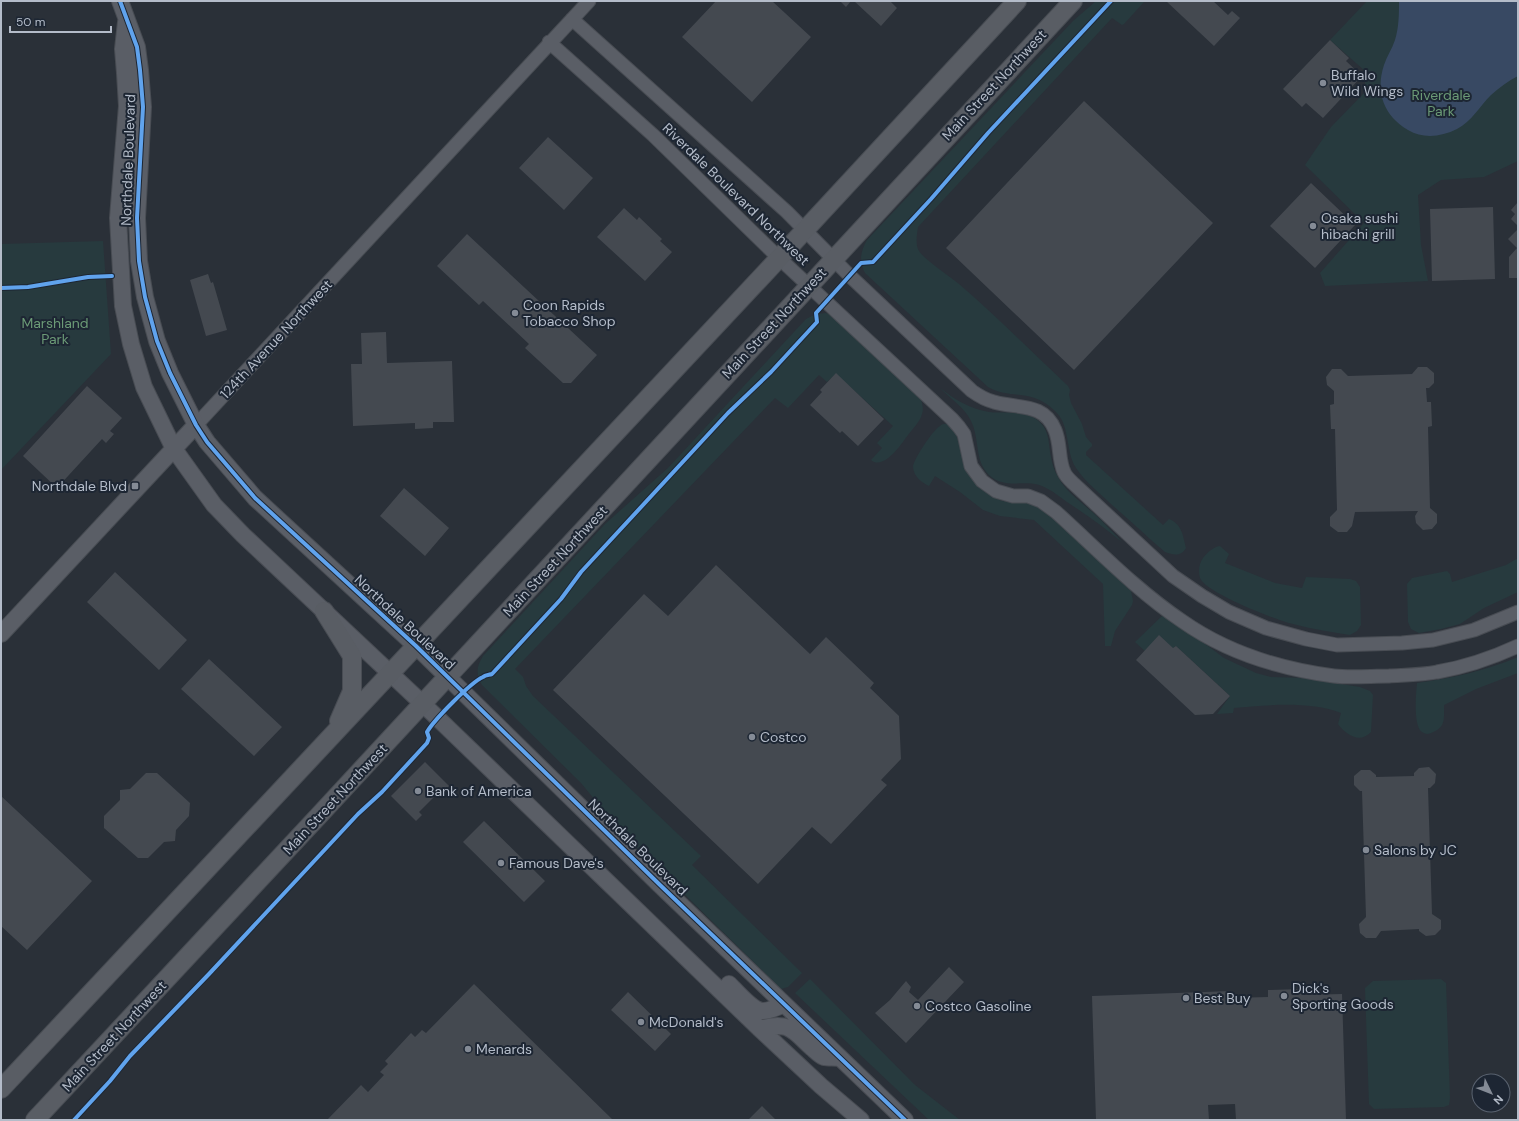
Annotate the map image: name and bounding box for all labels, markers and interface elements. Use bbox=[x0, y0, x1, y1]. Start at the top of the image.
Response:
scale bar bbox=[10, 8, 111, 34]
text: 50 m bbox=[16, 14, 45, 30]
street label: Main Street Northwest bbox=[938, 26, 1050, 144]
place label: Buffalo Wild Wings bbox=[1331, 66, 1403, 100]
marker: Buffalo Wild Wings bbox=[1318, 78, 1328, 88]
park label: Riverdale Park bbox=[1411, 86, 1471, 120]
street label: Northdale Boulevard bbox=[117, 94, 139, 226]
street label: Riverdale Boulevard Northwest bbox=[659, 119, 813, 269]
place label: Osaka sushi hibachi grill bbox=[1321, 209, 1398, 243]
marker: Osaka sushi hibachi grill bbox=[1308, 221, 1318, 231]
street label: Main Street Northwest bbox=[718, 264, 830, 382]
street label: 124th Avenue Northwest bbox=[216, 276, 336, 402]
place label: Coon Rapids Tobacco Shop bbox=[523, 296, 616, 330]
marker: Coon Rapids Tobacco Shop bbox=[510, 308, 520, 318]
park label: Marshland Park bbox=[21, 314, 89, 348]
place label: Northdale Blvd bbox=[32, 477, 127, 495]
marker: Northdale Blvd bbox=[130, 481, 140, 491]
street label: Main Street Northwest bbox=[499, 502, 611, 620]
street label: Northdale Boulevard bbox=[351, 570, 459, 674]
place label: Costco bbox=[760, 728, 807, 746]
marker: Costco bbox=[747, 732, 757, 742]
street label: Main Street Northwest bbox=[279, 740, 391, 858]
place label: Bank of America bbox=[426, 782, 532, 800]
marker: Bank of America bbox=[413, 786, 423, 796]
street label: Northdale Boulevard bbox=[584, 795, 692, 899]
place label: Salons by JC bbox=[1374, 841, 1457, 859]
marker: Salons by JC bbox=[1361, 845, 1371, 855]
place label: Famous Dave's bbox=[509, 854, 604, 872]
marker: Famous Dave's bbox=[496, 858, 506, 868]
street label: Main Street Northwest bbox=[58, 977, 170, 1095]
place label: Dick's Sporting Goods bbox=[1292, 979, 1394, 1013]
place label: Best Buy bbox=[1194, 989, 1251, 1007]
marker: Dick's Sporting Goods bbox=[1279, 991, 1289, 1001]
marker: Best Buy bbox=[1181, 993, 1191, 1003]
place label: Costco Gasoline bbox=[925, 997, 1031, 1015]
marker: Costco Gasoline bbox=[912, 1001, 922, 1011]
place label: McDonald's bbox=[649, 1013, 724, 1031]
marker: McDonald's bbox=[636, 1017, 646, 1027]
place label: Menards bbox=[476, 1040, 532, 1058]
marker: Menards bbox=[463, 1044, 473, 1054]
north arrow bbox=[1471, 1073, 1511, 1113]
text: N bbox=[1490, 1092, 1506, 1108]

